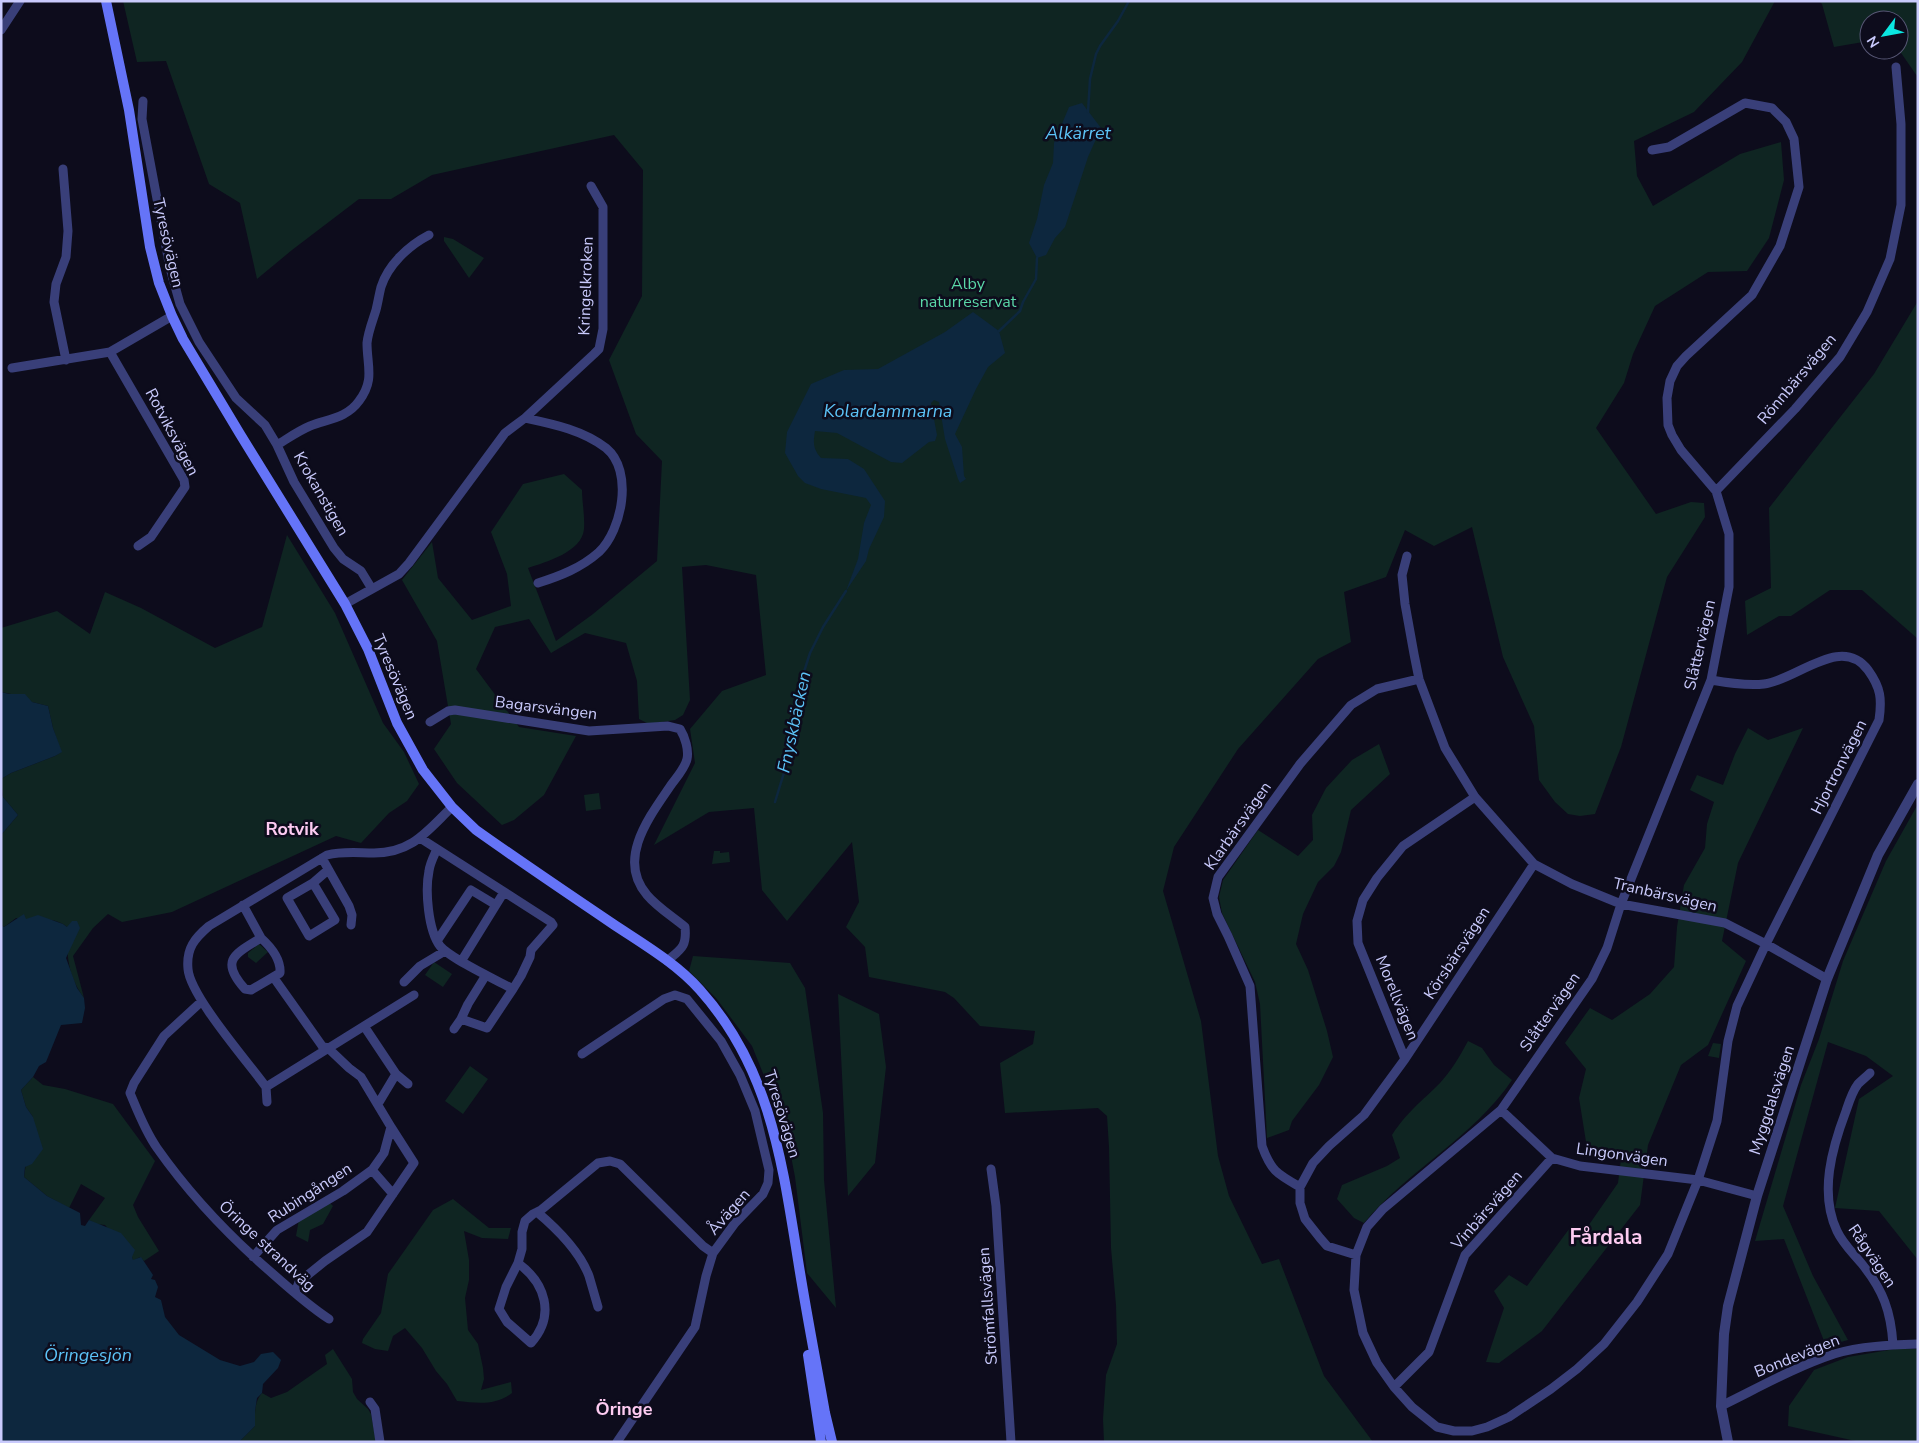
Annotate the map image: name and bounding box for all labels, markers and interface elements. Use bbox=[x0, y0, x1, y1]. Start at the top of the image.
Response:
north arrow bbox=[1859, 10, 1909, 60]
text: N bbox=[1863, 32, 1884, 51]
water label: Alkärret bbox=[1044, 121, 1111, 145]
street label: Tyresövägen bbox=[147, 196, 189, 290]
street label: Kringelkroken bbox=[573, 236, 599, 336]
park label: Alby naturreservat bbox=[920, 273, 1017, 313]
street label: Rönnbärsvägen bbox=[1753, 329, 1841, 429]
street label: Rotviksvägen bbox=[140, 384, 204, 480]
water label: Kolardammarna bbox=[824, 399, 952, 423]
street label: Krokanstigen bbox=[288, 448, 354, 540]
street label: Slåttervägen bbox=[1679, 598, 1721, 692]
street label: Tyresövägen bbox=[367, 631, 423, 723]
water label: Fnyskbäcken bbox=[772, 669, 816, 775]
street label: Bagarsvängen bbox=[494, 691, 598, 725]
street label: Hjortronvägen bbox=[1806, 716, 1872, 818]
street label: Klarbärsvägen bbox=[1199, 777, 1277, 875]
district label: Rotvik bbox=[265, 817, 319, 841]
street label: Tranbärsvägen bbox=[1611, 872, 1719, 918]
street label: Körsbärsvägen bbox=[1419, 902, 1495, 1004]
street label: Morellvägen bbox=[1370, 952, 1424, 1044]
street label: Slåttervägen bbox=[1515, 968, 1585, 1056]
street label: Myggdalsvägen bbox=[1744, 1042, 1800, 1158]
street label: Tyresövägen bbox=[758, 1067, 806, 1161]
street label: Lingonvägen bbox=[1575, 1138, 1669, 1172]
street label: Rubingången bbox=[264, 1158, 356, 1228]
street label: Vinbärsvägen bbox=[1446, 1166, 1528, 1255]
street label: Åvägen bbox=[703, 1184, 755, 1240]
street label: Öringe strandväg bbox=[214, 1196, 320, 1296]
street label: Rågvägen bbox=[1843, 1220, 1901, 1292]
district label: Fårdala bbox=[1569, 1223, 1643, 1251]
street label: Strömfallsvägen bbox=[973, 1246, 1003, 1366]
street label: Bondevägen bbox=[1751, 1329, 1843, 1383]
water label: Öringesjön bbox=[44, 1343, 132, 1367]
district label: Öringe bbox=[596, 1397, 653, 1421]

